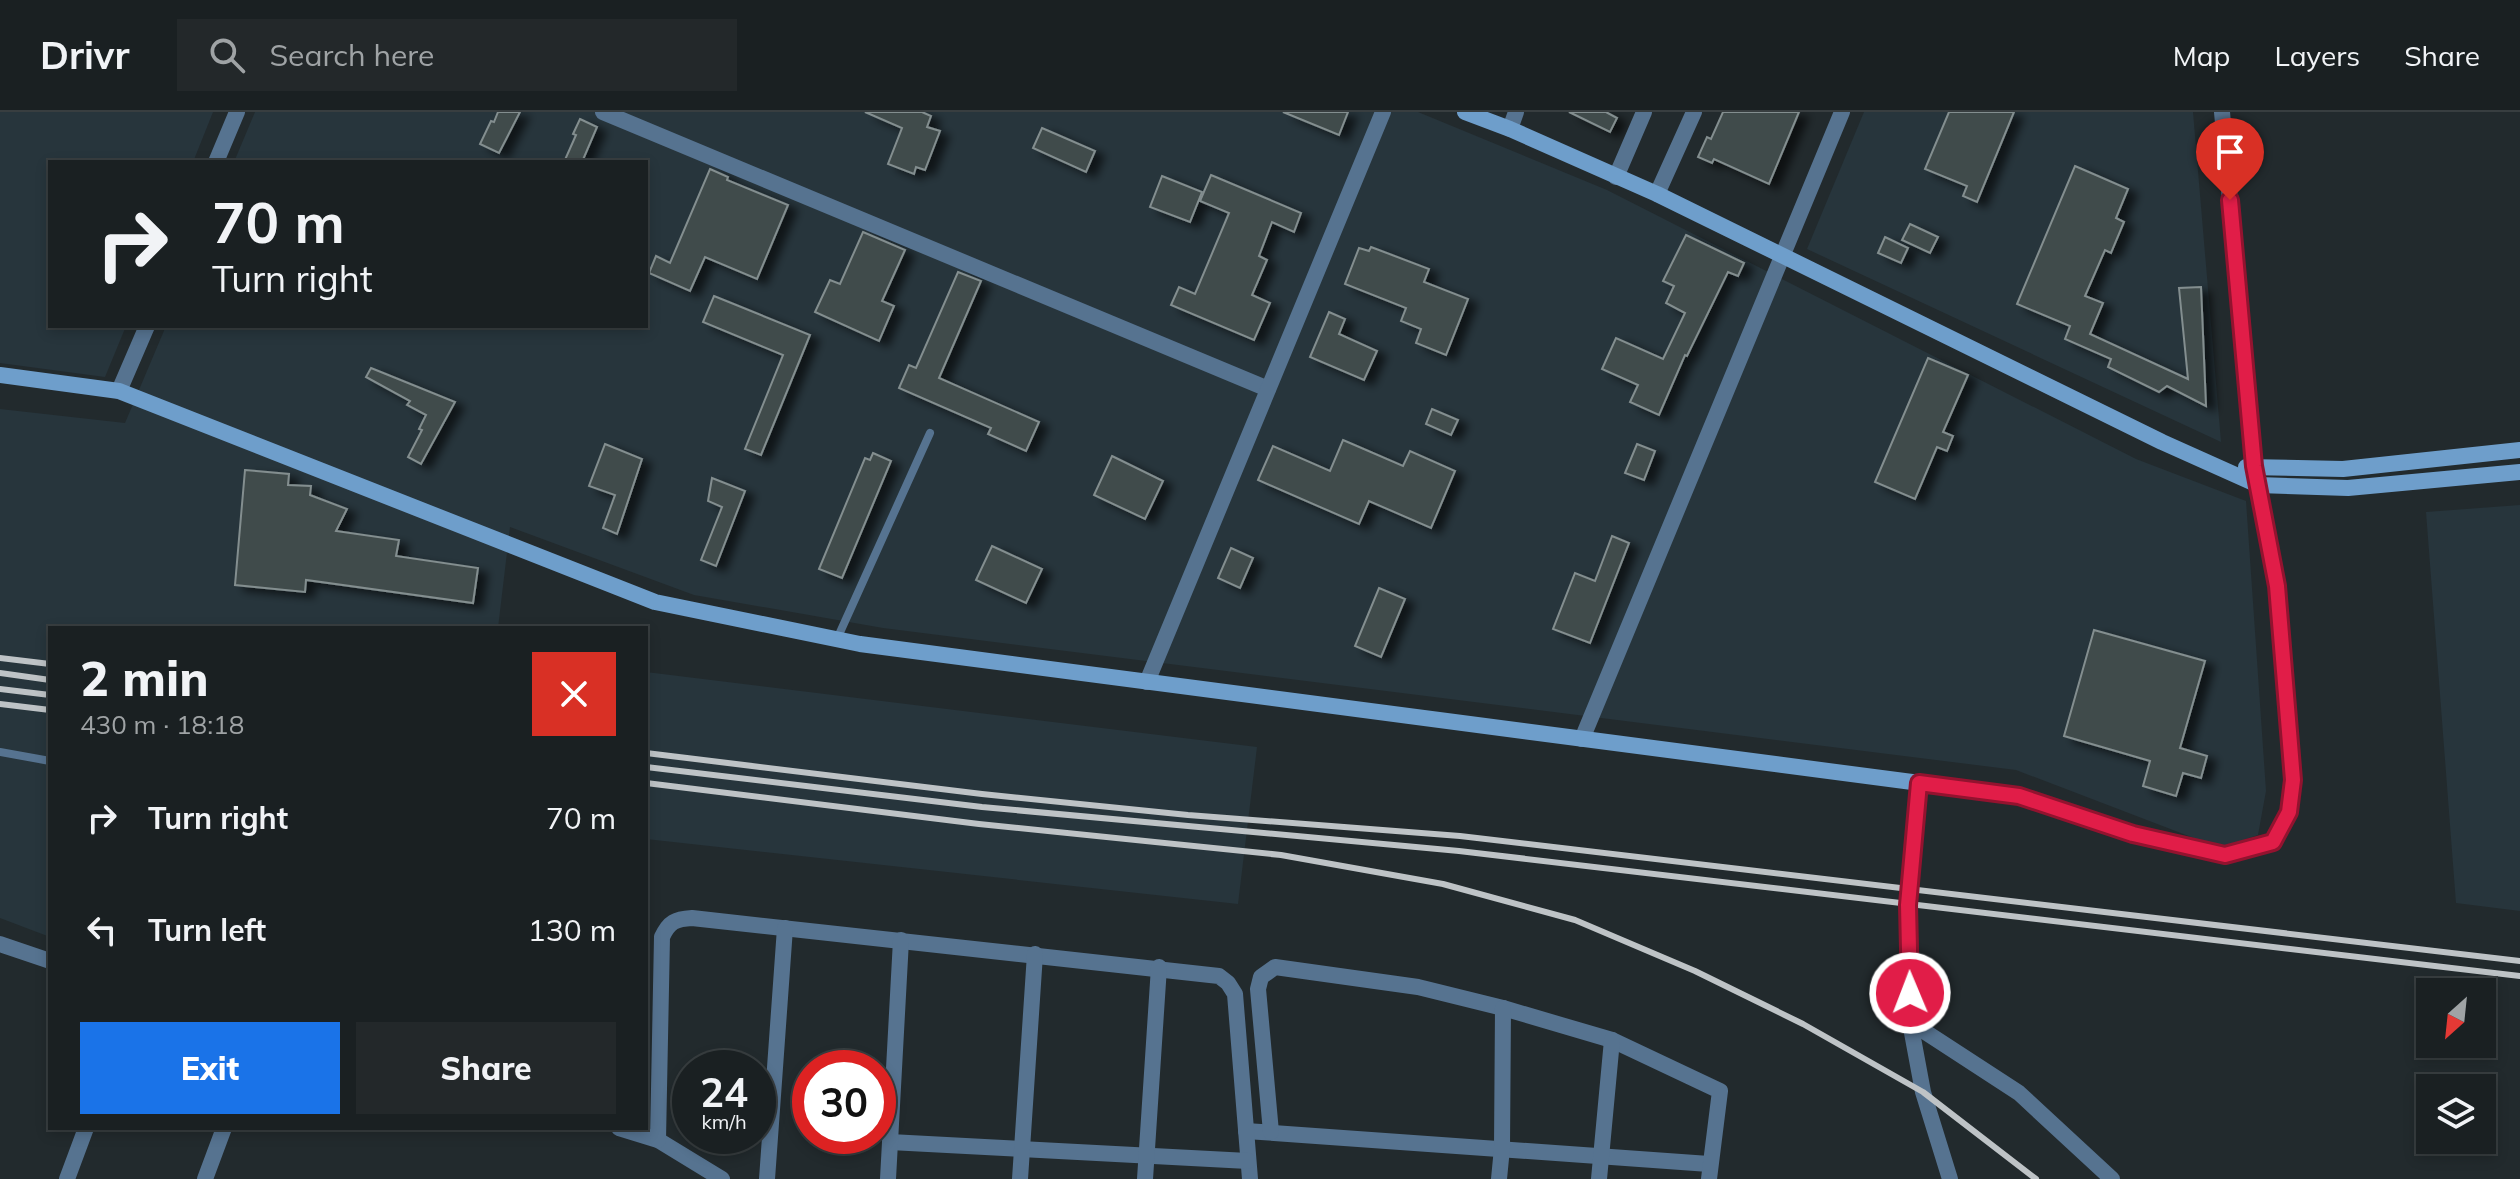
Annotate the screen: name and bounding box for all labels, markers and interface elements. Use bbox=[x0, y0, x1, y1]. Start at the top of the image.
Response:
search box bbox=[177, 19, 737, 91]
text: Drivr bbox=[40, 31, 129, 79]
icon: search bbox=[205, 33, 249, 77]
text: Search here bbox=[269, 36, 434, 74]
text: Map bbox=[2173, 38, 2230, 73]
text: Layers bbox=[2274, 38, 2360, 73]
text: Share bbox=[2404, 38, 2480, 73]
pin bbox=[2196, 118, 2264, 200]
icon: arrive bbox=[2208, 130, 2252, 174]
text: 70 m bbox=[212, 187, 345, 257]
icon: right bbox=[80, 192, 184, 296]
text: Turn right bbox=[212, 256, 373, 301]
text: 2 min bbox=[80, 648, 209, 708]
button: close bbox=[532, 652, 616, 736]
text: 430 m · 18:18 bbox=[80, 708, 244, 741]
icon: right bbox=[80, 796, 124, 840]
text: Turn right bbox=[148, 799, 288, 837]
text: 70 m bbox=[546, 799, 616, 837]
icon: left bbox=[80, 908, 124, 952]
text: Turn left bbox=[148, 911, 266, 949]
text: 130 m bbox=[528, 911, 616, 949]
position arrow bbox=[1868, 951, 1952, 1035]
north arrow bbox=[2416, 978, 2496, 1058]
map controls bbox=[2416, 978, 2496, 1154]
button: Exit bbox=[80, 1022, 340, 1114]
button: Share bbox=[356, 1022, 616, 1114]
speed limit sign: 30 bbox=[792, 1050, 896, 1154]
text: 24 bbox=[700, 1067, 748, 1117]
button: layers bbox=[2416, 1074, 2496, 1154]
text: km/h bbox=[701, 1109, 747, 1134]

